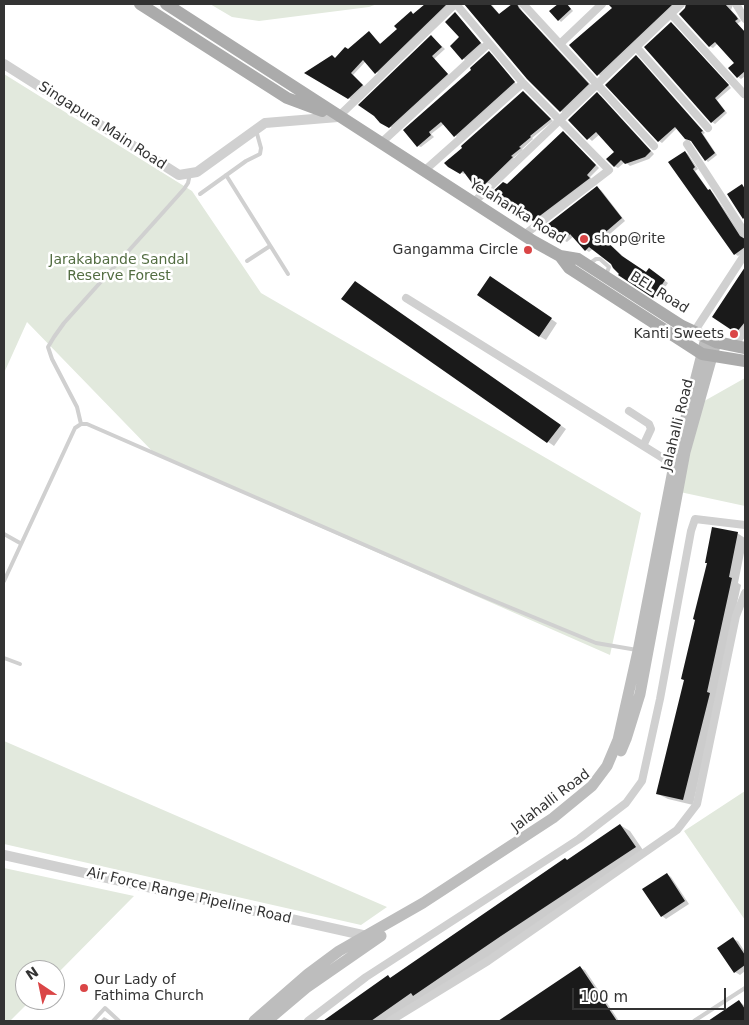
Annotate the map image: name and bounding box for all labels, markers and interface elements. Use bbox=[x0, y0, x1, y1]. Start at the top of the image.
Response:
street label: Singapura Main Road bbox=[35, 78, 169, 174]
street label: Yelahanka Road bbox=[466, 176, 568, 248]
place label: shop@rite bbox=[594, 231, 665, 247]
marker: shop@rite bbox=[578, 233, 590, 245]
place label: Gangamma Circle bbox=[393, 242, 518, 258]
marker: Gangamma Circle bbox=[522, 244, 534, 256]
park label: Jarakabande Sandal Reserve Forest bbox=[49, 252, 189, 284]
street label: BEL Road bbox=[627, 268, 691, 318]
place label: Kanti Sweets bbox=[633, 326, 724, 342]
marker: Kanti Sweets bbox=[728, 328, 740, 340]
street label: Jalahalli Road bbox=[658, 377, 698, 473]
street label: Jalahalli Road bbox=[508, 766, 594, 836]
street label: Air Force Range Pipeline Road bbox=[85, 864, 293, 928]
north arrow bbox=[15, 960, 65, 1010]
text: N bbox=[23, 963, 42, 983]
place label: Our Lady of Fathima Church bbox=[94, 972, 204, 1004]
scale bar bbox=[574, 978, 728, 1010]
marker: Our Lady of Fathima Church bbox=[78, 982, 90, 994]
text: 100 m bbox=[580, 988, 628, 1006]

